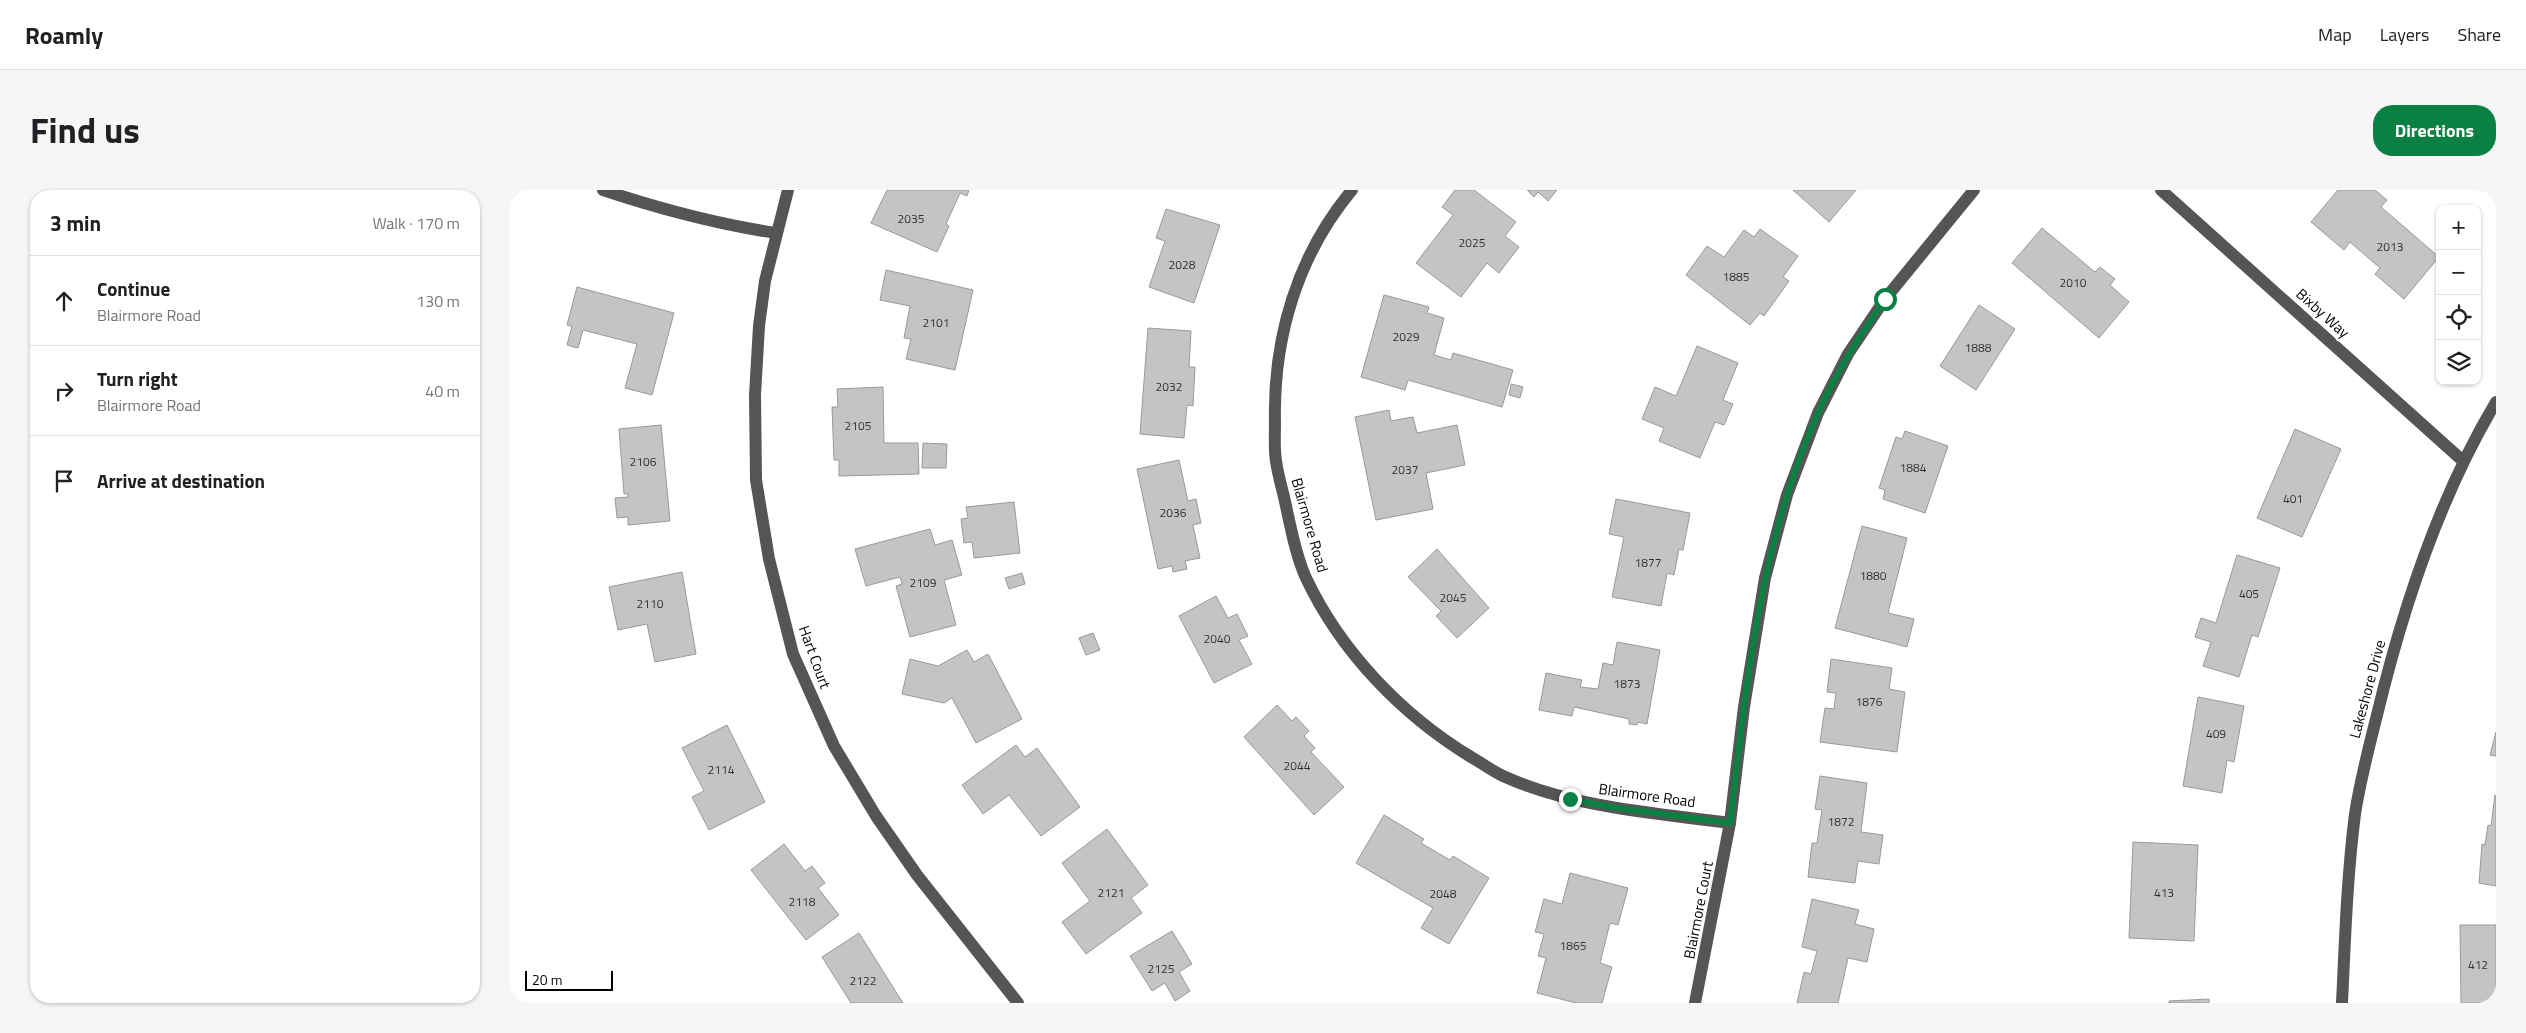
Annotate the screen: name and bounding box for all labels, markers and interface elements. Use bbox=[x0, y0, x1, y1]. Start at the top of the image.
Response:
text: Roamly bbox=[25, 17, 103, 53]
text: Map bbox=[2318, 21, 2352, 48]
text: Layers bbox=[2380, 21, 2429, 48]
text: Share bbox=[2457, 21, 2501, 48]
text: Find us bbox=[30, 103, 140, 157]
button: Directions bbox=[2373, 105, 2496, 156]
map controls bbox=[2436, 205, 2481, 385]
button: + bbox=[2436, 205, 2481, 250]
text: 3 min bbox=[50, 207, 101, 239]
house number: 2035 bbox=[898, 209, 925, 228]
text: Walk · 170 m bbox=[372, 211, 460, 235]
house number: 2025 bbox=[1459, 233, 1486, 252]
house number: 2013 bbox=[2377, 237, 2403, 256]
button: − bbox=[2436, 250, 2481, 295]
house number: 2028 bbox=[1169, 255, 1196, 274]
house number: 1885 bbox=[1723, 267, 1750, 286]
house number: 2010 bbox=[2060, 273, 2087, 292]
text: Continue bbox=[97, 274, 170, 303]
street label: Bixby Way bbox=[2291, 283, 2355, 343]
icon: ahead bbox=[50, 287, 78, 315]
route start bbox=[1874, 288, 1897, 311]
text: 130 m bbox=[416, 289, 460, 313]
button: locate bbox=[2436, 295, 2481, 340]
text: Blairmore Road bbox=[97, 303, 201, 327]
house number: 2101 bbox=[923, 313, 949, 332]
house number: 2029 bbox=[1393, 327, 1420, 346]
house number: 1888 bbox=[1965, 338, 1992, 357]
button: layers bbox=[2436, 340, 2481, 385]
text: Turn right bbox=[97, 364, 178, 393]
icon: right bbox=[50, 377, 78, 405]
house number: 2032 bbox=[1156, 377, 1182, 396]
text: 40 m bbox=[425, 379, 460, 403]
text: Blairmore Road bbox=[97, 393, 201, 417]
house number: 2105 bbox=[845, 416, 872, 435]
house number: 2106 bbox=[630, 452, 657, 471]
house number: 1884 bbox=[1900, 458, 1927, 477]
house number: 2037 bbox=[1392, 460, 1418, 479]
text: Arrive at destination bbox=[97, 466, 265, 495]
icon: arrive bbox=[50, 467, 78, 495]
street label: Blairmore Road bbox=[1286, 475, 1334, 575]
house number: 401 bbox=[2283, 489, 2303, 508]
house number: 2036 bbox=[1160, 503, 1187, 522]
house number: 1877 bbox=[1635, 553, 1661, 572]
house number: 1880 bbox=[1860, 566, 1887, 585]
house number: 2109 bbox=[910, 573, 937, 592]
house number: 405 bbox=[2239, 584, 2259, 603]
house number: 2045 bbox=[1440, 588, 1467, 607]
house number: 2110 bbox=[637, 594, 664, 613]
street label: Hart Court bbox=[793, 622, 837, 693]
house number: 2040 bbox=[1204, 629, 1231, 648]
street label: Lakeshore Drive bbox=[2343, 637, 2391, 741]
house number: 1873 bbox=[1614, 674, 1640, 693]
house number: 1876 bbox=[1856, 692, 1883, 711]
house number: 409 bbox=[2206, 724, 2226, 743]
house number: 2044 bbox=[1284, 756, 1311, 775]
house number: 2114 bbox=[708, 760, 735, 779]
street label: Blairmore Road bbox=[1597, 777, 1697, 813]
route end bbox=[1559, 788, 1582, 811]
house number: 1872 bbox=[1828, 812, 1854, 831]
street label: Blairmore Court bbox=[1677, 858, 1719, 961]
house number: 2121 bbox=[1098, 883, 1124, 902]
house number: 413 bbox=[2154, 883, 2174, 902]
house number: 2048 bbox=[1430, 884, 1457, 903]
house number: 2118 bbox=[789, 892, 816, 911]
house number: 1865 bbox=[1560, 936, 1587, 955]
house number: 412 bbox=[2468, 955, 2488, 974]
house number: 2125 bbox=[1148, 959, 1175, 978]
scale bar bbox=[525, 968, 612, 991]
text: 20 m bbox=[532, 969, 562, 990]
house number: 2122 bbox=[850, 971, 876, 990]

